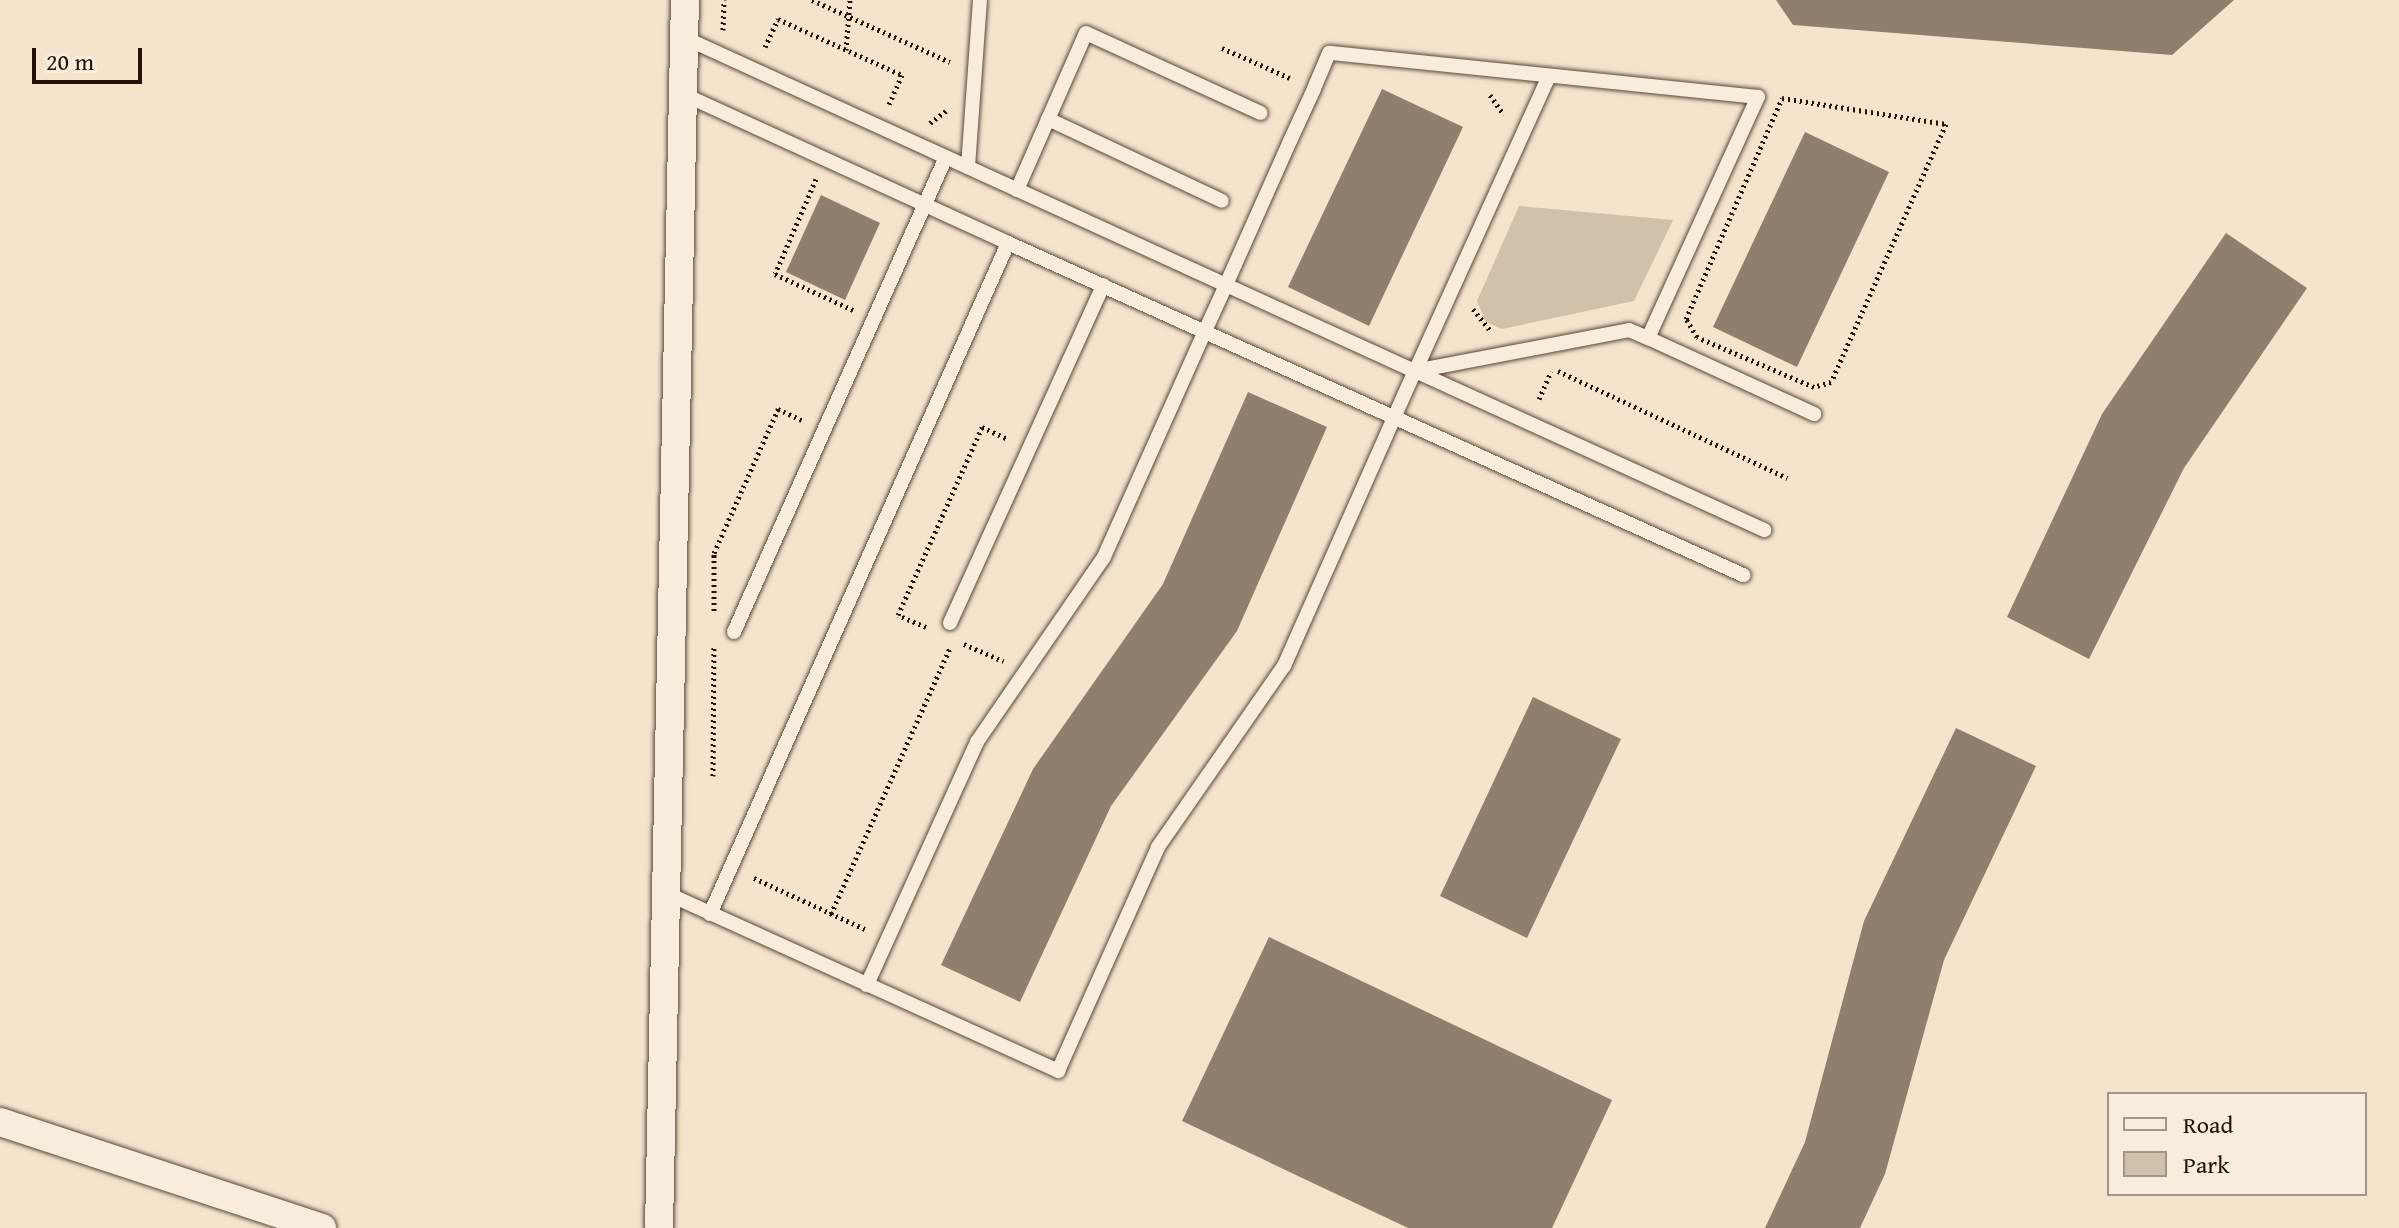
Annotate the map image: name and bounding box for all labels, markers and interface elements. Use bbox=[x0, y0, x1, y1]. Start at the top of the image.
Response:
scale bar bbox=[36, 32, 146, 82]
text: 20 m bbox=[46, 44, 94, 79]
legend bbox=[2107, 1092, 2367, 1196]
text: Road bbox=[2183, 1107, 2233, 1142]
text: Park bbox=[2183, 1147, 2229, 1182]

